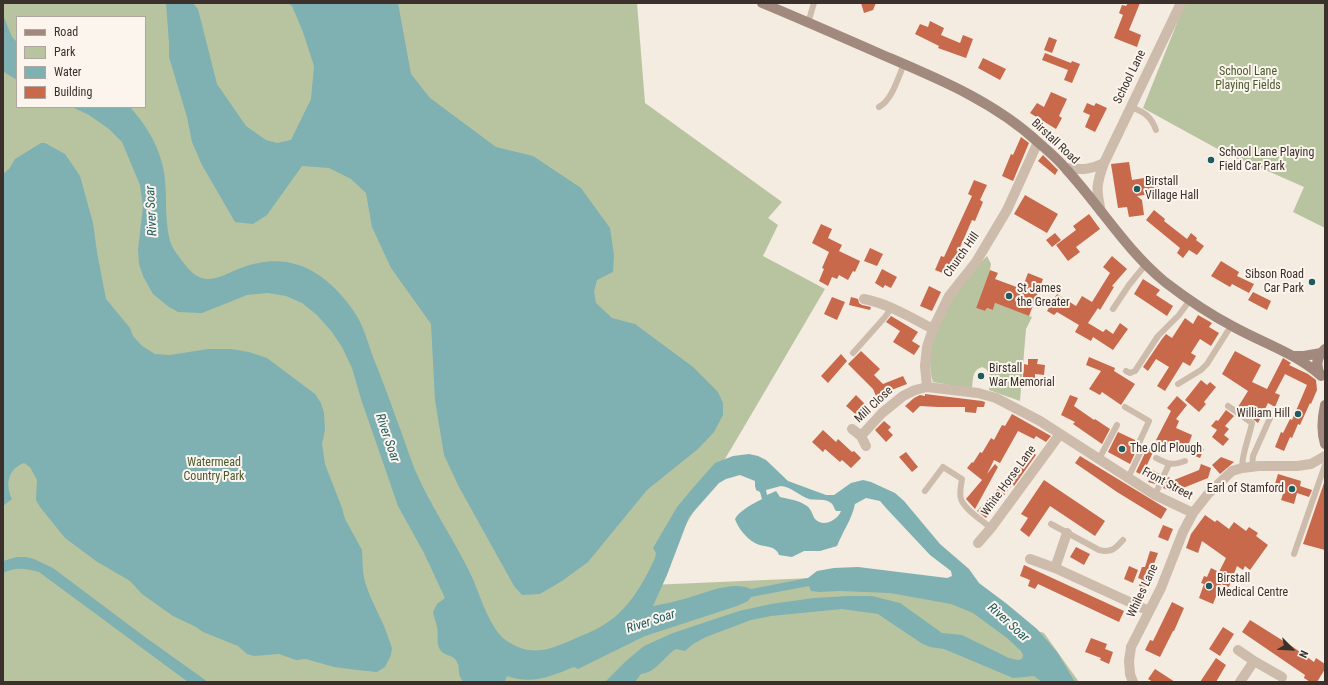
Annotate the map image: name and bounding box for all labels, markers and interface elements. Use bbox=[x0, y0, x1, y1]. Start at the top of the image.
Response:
legend bbox=[16, 16, 146, 108]
text: Road bbox=[54, 25, 78, 39]
text: Park bbox=[54, 45, 75, 59]
street label: School Lane bbox=[1111, 48, 1149, 106]
text: Water bbox=[54, 65, 82, 79]
park label: School Lane Playing Fields bbox=[1215, 65, 1281, 93]
text: Building bbox=[54, 85, 92, 99]
street label: Birstall Road bbox=[1028, 116, 1082, 168]
place label: School Lane Playing Field Car Park bbox=[1219, 146, 1314, 174]
marker: School Lane Playing Field Car Park bbox=[1206, 155, 1216, 165]
place label: Birstall Village Hall bbox=[1145, 175, 1199, 203]
marker: Birstall Village Hall bbox=[1132, 184, 1142, 194]
water label: River Soar bbox=[143, 185, 161, 237]
street label: Church Hill bbox=[941, 230, 983, 280]
place label: Sibson Road Car Park bbox=[1245, 268, 1304, 296]
marker: Sibson Road Car Park bbox=[1307, 277, 1317, 287]
place label: St James the Greater bbox=[1017, 282, 1070, 310]
marker: St James the Greater bbox=[1004, 291, 1014, 301]
place label: Birstall War Memorial bbox=[989, 362, 1055, 390]
marker: Birstall War Memorial bbox=[976, 371, 986, 381]
street label: Mill Close bbox=[852, 384, 896, 426]
place label: William Hill bbox=[1237, 407, 1290, 421]
marker: William Hill bbox=[1293, 409, 1303, 419]
water label: River Soar bbox=[371, 412, 403, 464]
place label: The Old Plough bbox=[1130, 442, 1202, 456]
street label: White Horse Lane bbox=[979, 443, 1039, 519]
marker: The Old Plough bbox=[1117, 444, 1127, 454]
park label: Watermead Country Park bbox=[184, 456, 244, 484]
street label: Front Street bbox=[1139, 465, 1195, 503]
place label: Earl of Stamford bbox=[1207, 482, 1284, 496]
marker: Earl of Stamford bbox=[1287, 484, 1297, 494]
street label: Whiles Lane bbox=[1124, 562, 1162, 620]
place label: Birstall Medical Centre bbox=[1217, 572, 1288, 600]
marker: Birstall Medical Centre bbox=[1204, 581, 1214, 591]
water label: River Soar bbox=[984, 600, 1032, 646]
water label: River Soar bbox=[625, 607, 677, 637]
north arrow bbox=[1272, 629, 1312, 669]
text: N bbox=[1296, 648, 1311, 660]

